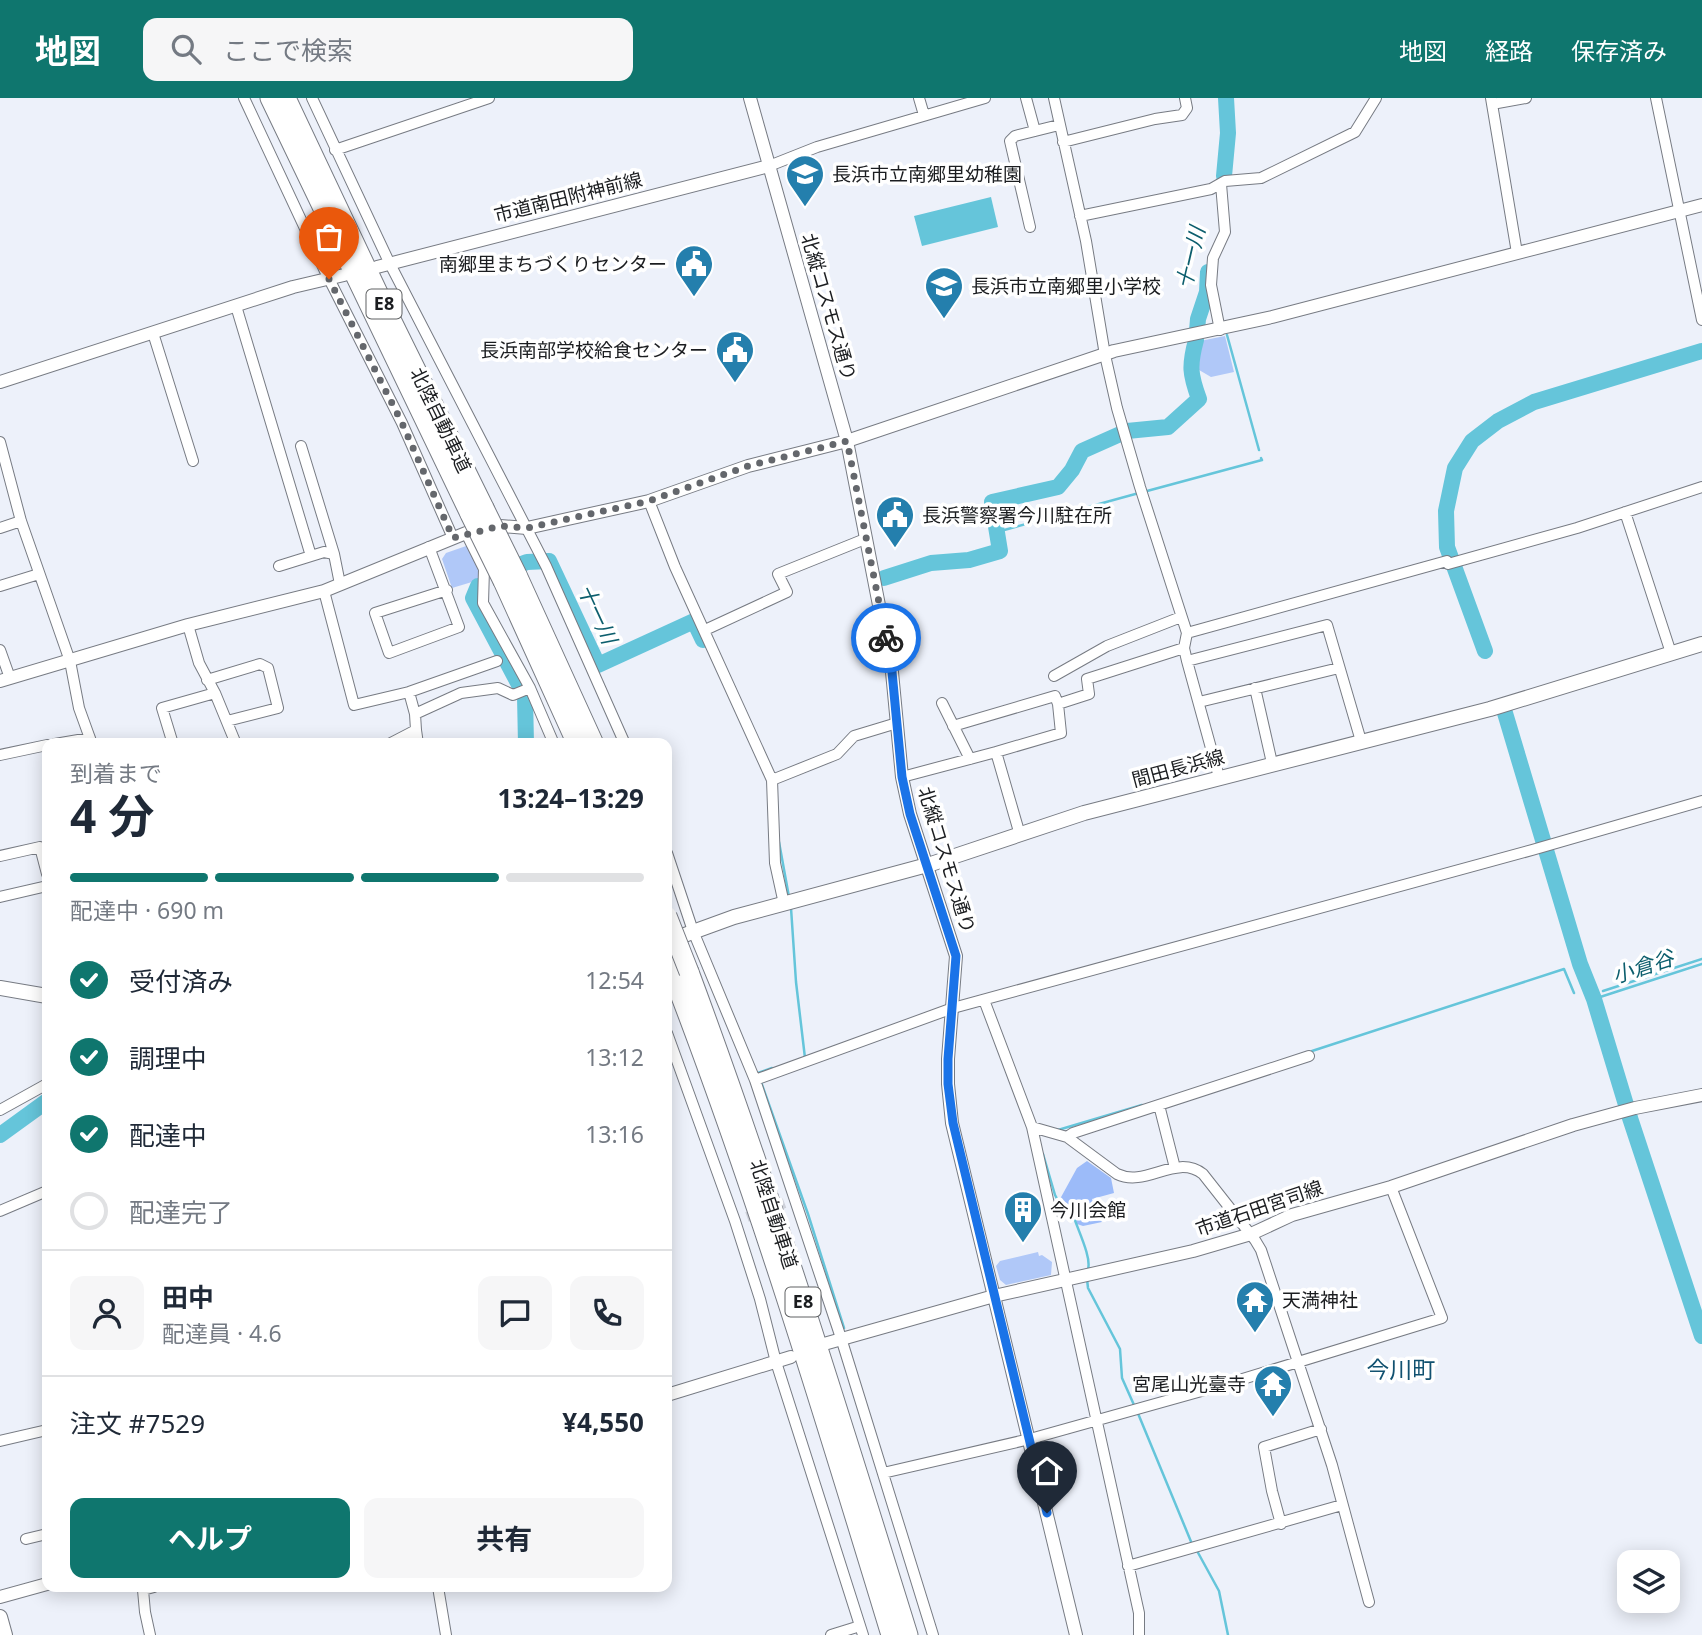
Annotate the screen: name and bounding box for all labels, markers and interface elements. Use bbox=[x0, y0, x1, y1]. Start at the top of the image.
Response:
search box bbox=[143, 18, 633, 81]
text: 地図 bbox=[35, 28, 101, 73]
icon: search bbox=[167, 30, 205, 68]
text: ここで検索 bbox=[223, 32, 353, 68]
text: 地図 bbox=[1399, 34, 1447, 67]
text: 経路 bbox=[1485, 34, 1533, 67]
text: 保存済み bbox=[1571, 34, 1667, 67]
school or university icon: 長浜市立南郷里幼稚園 bbox=[784, 153, 826, 208]
place label: 長浜市立南郷里幼稚園 bbox=[832, 161, 1022, 187]
street label: 市道南田附神前線 bbox=[491, 166, 645, 228]
pin bbox=[299, 207, 359, 279]
icon: bag bbox=[310, 218, 348, 256]
water label: 十一川 bbox=[1169, 222, 1211, 292]
street label: 北縦コスモス通り bbox=[796, 230, 862, 384]
public building icon: 南郷里まちづくりセンター bbox=[673, 243, 715, 298]
place label: 南郷里まちづくりセンター bbox=[439, 251, 667, 277]
school or university icon: 長浜市立南郷里小学校 bbox=[923, 265, 965, 320]
place label: 長浜市立南郷里小学校 bbox=[971, 273, 1161, 299]
road number: E8 bbox=[366, 289, 402, 318]
public building icon: 長浜南部学校給食センター bbox=[714, 329, 756, 384]
place label: 長浜南部学校給食センター bbox=[480, 337, 708, 363]
street label: 北陸自動車道 bbox=[404, 363, 478, 477]
public building icon: 長浜警察署今川駐在所 bbox=[874, 494, 916, 549]
place label: 長浜警察署今川駐在所 bbox=[922, 502, 1112, 528]
water label: 十一川 bbox=[572, 579, 625, 650]
courier bbox=[851, 603, 921, 673]
icon: bike bbox=[867, 619, 905, 657]
street label: 間田長浜線 bbox=[1129, 743, 1227, 793]
text: 到着まで bbox=[70, 757, 162, 789]
text: 13:24–13:29 bbox=[497, 780, 644, 816]
text: 4 分 bbox=[70, 784, 154, 846]
street label: 北縦コスモス通り bbox=[912, 784, 982, 936]
text: 配達中 · 690 m bbox=[70, 894, 224, 926]
water label: 小倉谷 bbox=[1608, 942, 1679, 989]
icon: check bbox=[70, 961, 108, 999]
text: 受付済み bbox=[129, 963, 233, 999]
text: 12:54 bbox=[585, 964, 644, 996]
icon: check bbox=[70, 1038, 108, 1076]
text: 調理中 bbox=[129, 1040, 207, 1076]
text: 13:12 bbox=[585, 1041, 644, 1073]
icon: check bbox=[70, 1115, 108, 1153]
text: 配達中 bbox=[129, 1117, 207, 1153]
text: 13:16 bbox=[585, 1118, 644, 1150]
street label: 北陸自動車道 bbox=[744, 1156, 804, 1272]
street label: 市道石田宮司線 bbox=[1192, 1174, 1326, 1242]
building icon: 今川会館 bbox=[1002, 1189, 1044, 1244]
text: 配達完了 bbox=[129, 1194, 233, 1230]
place label: 今川会館 bbox=[1050, 1197, 1126, 1223]
button: person bbox=[70, 1276, 144, 1350]
button: chat bbox=[478, 1276, 552, 1350]
button: phone bbox=[570, 1276, 644, 1350]
text: 田中 bbox=[162, 1279, 214, 1315]
temple icon: 天満神社 bbox=[1234, 1279, 1276, 1334]
place label: 天満神社 bbox=[1282, 1287, 1358, 1313]
road number: E8 bbox=[786, 1288, 820, 1316]
text: 配達員 · 4.6 bbox=[162, 1317, 282, 1349]
district label: 今川町 bbox=[1367, 1353, 1436, 1385]
temple icon: 宮尾山光臺寺 bbox=[1252, 1363, 1294, 1418]
place label: 宮尾山光臺寺 bbox=[1132, 1371, 1246, 1397]
text: ¥4,550 bbox=[562, 1404, 644, 1440]
text: 注文 #7529 bbox=[70, 1405, 205, 1441]
pin bbox=[1017, 1441, 1077, 1513]
icon: home bbox=[1028, 1452, 1066, 1490]
button: ヘルプ bbox=[70, 1498, 350, 1578]
button: 共有 bbox=[364, 1498, 644, 1578]
map controls bbox=[1617, 1550, 1680, 1613]
button: layers bbox=[1617, 1550, 1680, 1613]

